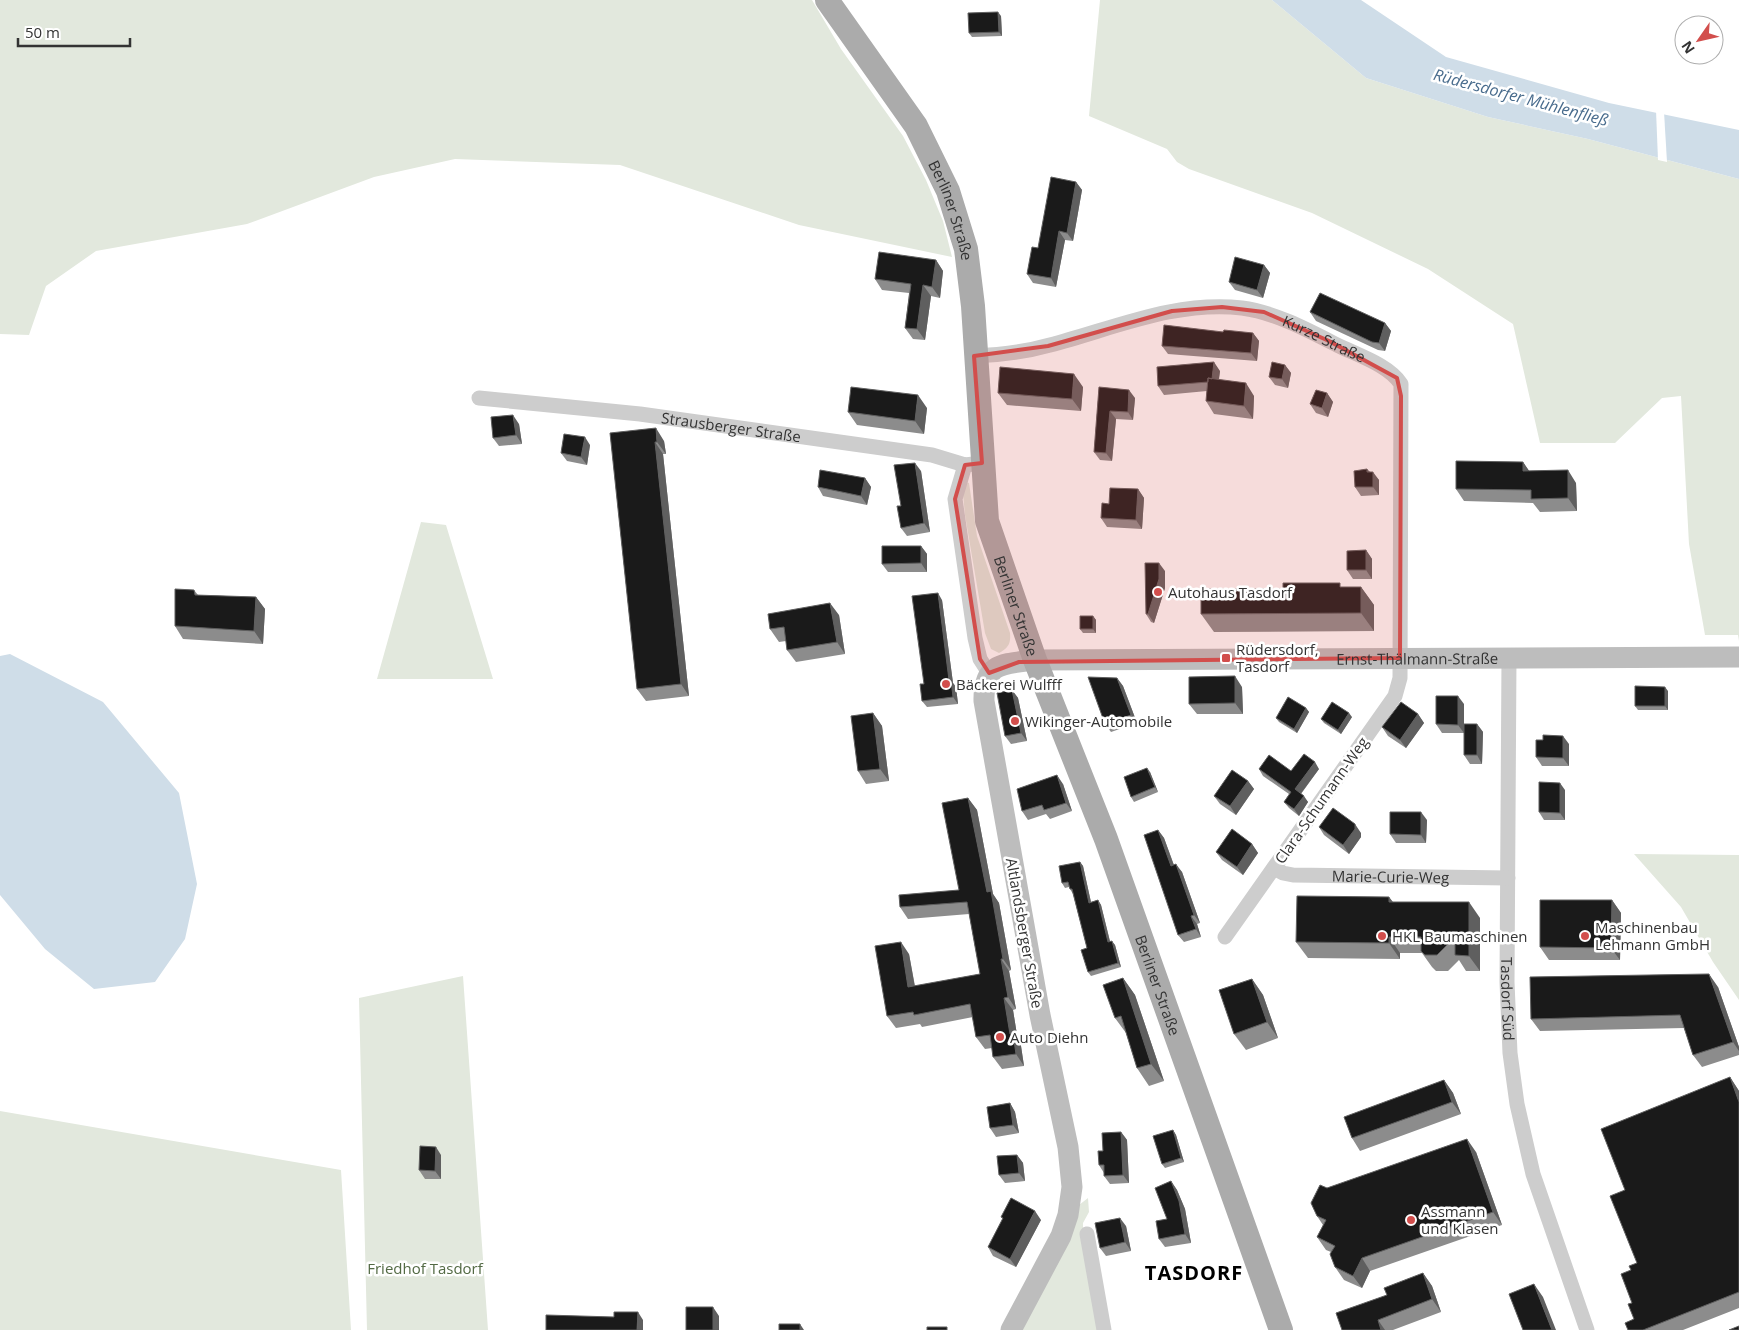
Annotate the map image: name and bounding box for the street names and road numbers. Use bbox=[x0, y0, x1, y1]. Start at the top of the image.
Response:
street label: Berliner Straße bbox=[924, 157, 977, 261]
street label: Kurze Straße bbox=[1280, 310, 1369, 367]
street label: Strausberger Straße bbox=[660, 407, 802, 447]
street label: Berliner Straße bbox=[990, 553, 1043, 659]
street label: Ernst-Thälmann-Straße bbox=[1336, 648, 1498, 669]
street label: Clara-Schumann-Weg bbox=[1270, 733, 1372, 867]
street label: Altlandsberger Straße bbox=[1002, 856, 1048, 1010]
street label: Marie-Curie-Weg bbox=[1332, 866, 1449, 887]
street label: Berliner Straße bbox=[1131, 932, 1185, 1038]
street label: Tasdorf Süd bbox=[1497, 957, 1519, 1041]

